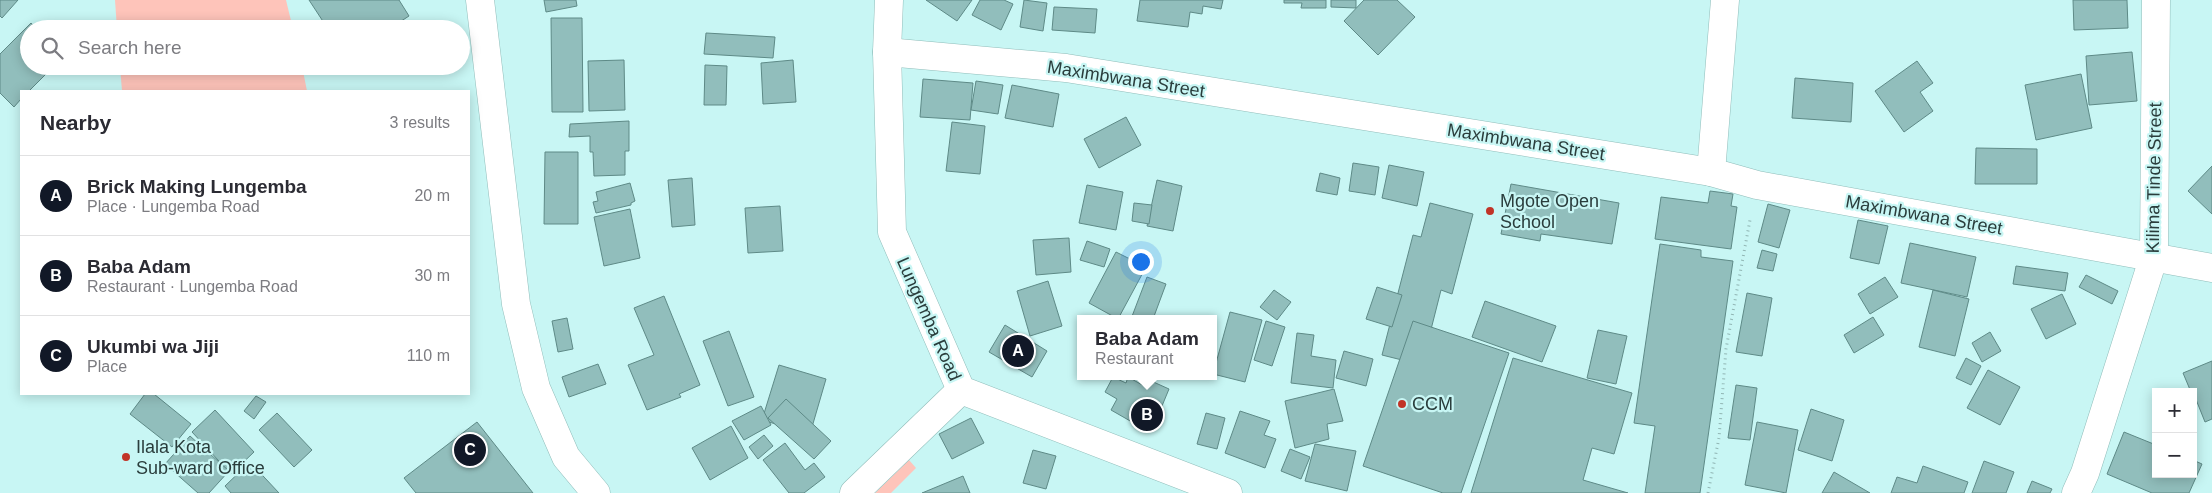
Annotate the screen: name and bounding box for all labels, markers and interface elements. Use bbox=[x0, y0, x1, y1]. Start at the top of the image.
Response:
search box bbox=[20, 20, 470, 75]
icon: search bbox=[38, 34, 66, 62]
text: Search here bbox=[78, 37, 182, 58]
street label: Maximbwana Street bbox=[1046, 57, 1206, 101]
street label: Kilima Tinde Street bbox=[2143, 102, 2165, 254]
text: Nearby bbox=[40, 111, 111, 134]
text: 3 results bbox=[390, 114, 450, 131]
street label: Maximbwana Street bbox=[1446, 120, 1606, 164]
text: Brick Making Lungemba bbox=[87, 176, 307, 197]
text: A bbox=[50, 187, 62, 204]
text: 20 m bbox=[414, 187, 450, 204]
place label: Mgote Open School bbox=[1500, 191, 1599, 232]
street label: Maximbwana Street bbox=[1844, 191, 2004, 239]
text: Place · Lungemba Road bbox=[87, 198, 260, 215]
marker: Mgote Open School bbox=[1484, 205, 1496, 217]
your location bbox=[1128, 249, 1154, 275]
street label: Lungemba Road bbox=[893, 254, 965, 384]
text: Baba Adam bbox=[87, 256, 191, 277]
text: B bbox=[50, 267, 62, 284]
text: 30 m bbox=[414, 267, 450, 284]
text: Restaurant · Lungemba Road bbox=[87, 278, 298, 295]
popup bbox=[1077, 315, 1217, 380]
text: Baba Adam bbox=[1095, 328, 1199, 349]
pin: A bbox=[1002, 332, 1034, 370]
text: Ukumbi wa Jiji bbox=[87, 336, 219, 357]
text: C bbox=[50, 347, 62, 364]
text: 110 m bbox=[407, 347, 450, 364]
text: Restaurant bbox=[1095, 350, 1173, 367]
text: Place bbox=[87, 358, 127, 375]
map controls bbox=[2152, 388, 2197, 478]
button: + bbox=[2152, 388, 2197, 433]
place label: CCM bbox=[1412, 394, 1453, 414]
pin: B bbox=[1131, 396, 1163, 434]
marker: CCM bbox=[1396, 398, 1408, 410]
pin: C bbox=[454, 431, 486, 469]
button: − bbox=[2152, 433, 2197, 478]
place label: Ilala Kota Sub-ward Office bbox=[136, 437, 265, 478]
marker: Ilala Kota Sub-ward Office bbox=[120, 451, 132, 463]

